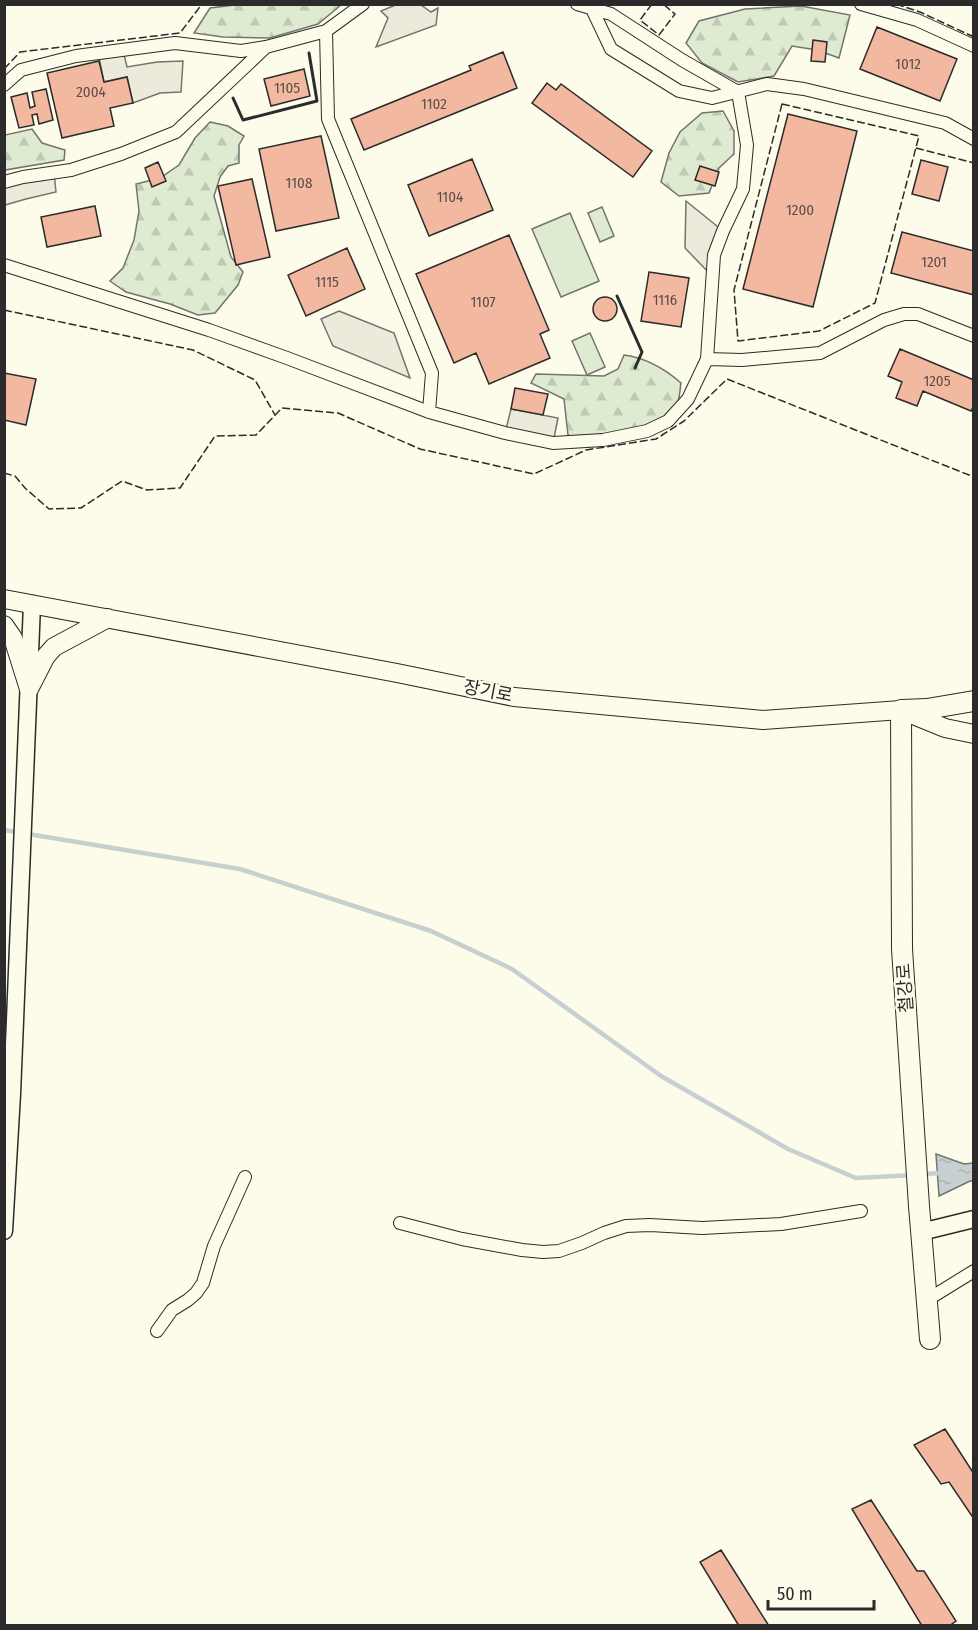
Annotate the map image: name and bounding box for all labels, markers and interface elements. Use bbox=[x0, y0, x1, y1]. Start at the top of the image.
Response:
house number: 1012 bbox=[895, 55, 921, 73]
house number: 1105 bbox=[274, 79, 300, 97]
house number: 2004 bbox=[76, 83, 106, 101]
house number: 1102 bbox=[421, 95, 447, 113]
house number: 1108 bbox=[286, 174, 312, 192]
house number: 1104 bbox=[437, 188, 463, 206]
house number: 1200 bbox=[786, 201, 814, 219]
house number: 1201 bbox=[921, 253, 947, 271]
house number: 1115 bbox=[315, 273, 339, 291]
house number: 1116 bbox=[653, 291, 677, 309]
house number: 1107 bbox=[470, 293, 496, 311]
house number: 1205 bbox=[923, 372, 951, 390]
street label: 장기로 bbox=[462, 675, 514, 707]
street label: 철강로 bbox=[892, 962, 918, 1014]
scale bar bbox=[768, 1573, 874, 1611]
text: 50 m bbox=[777, 1583, 813, 1605]

